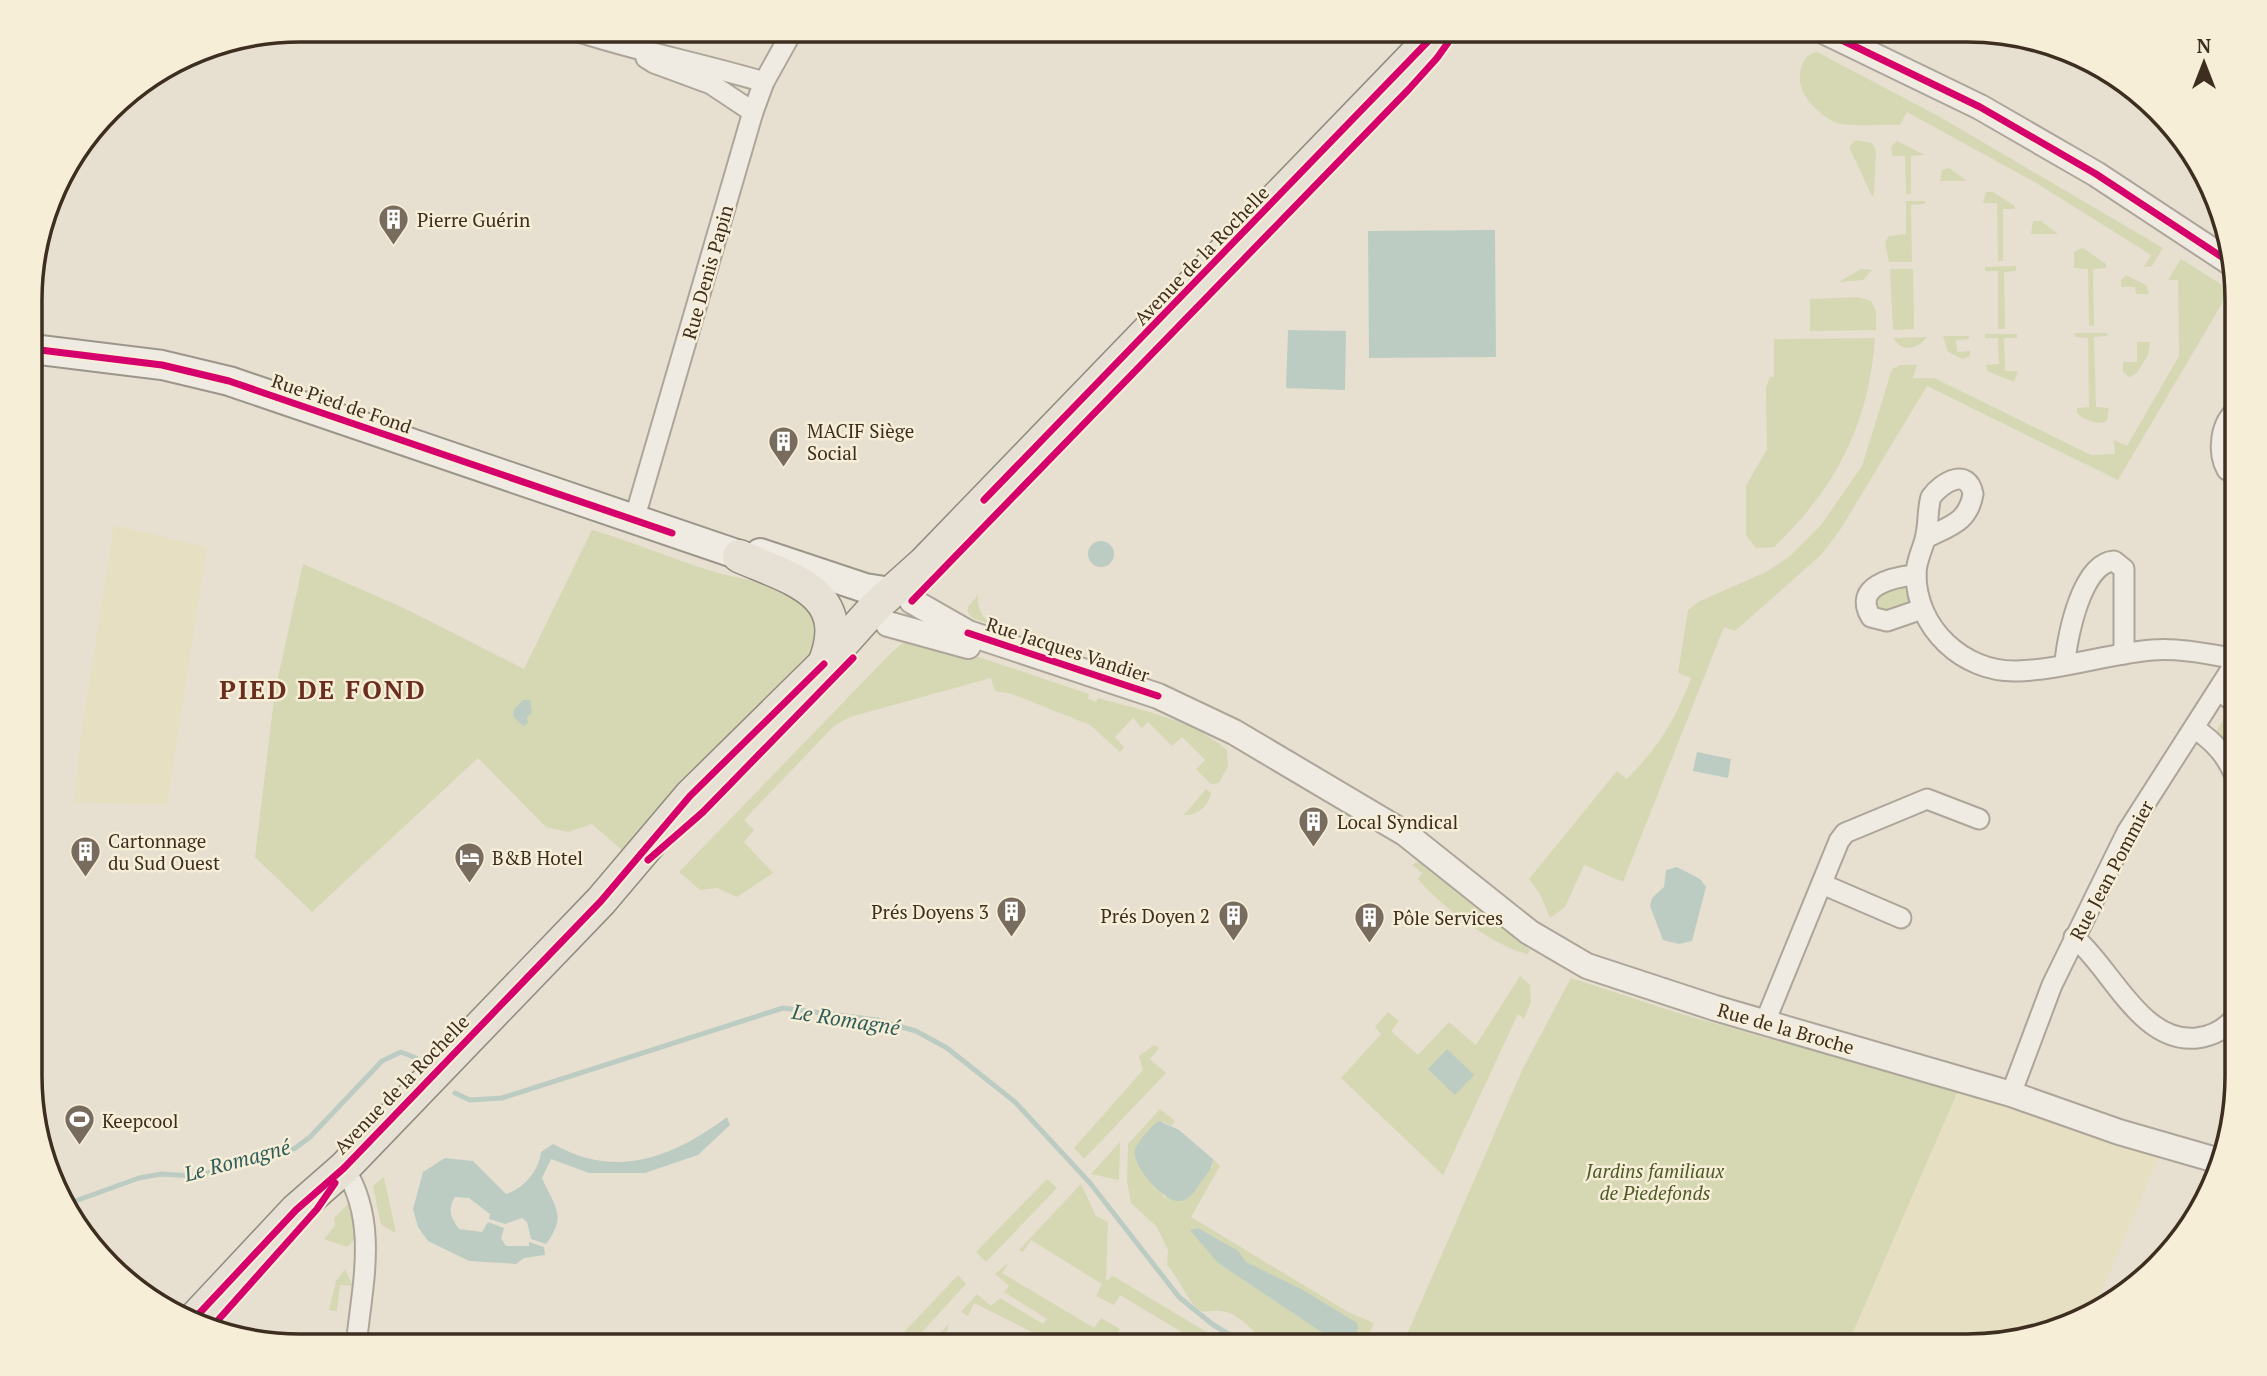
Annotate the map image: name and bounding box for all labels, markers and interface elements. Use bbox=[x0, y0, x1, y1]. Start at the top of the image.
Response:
north arrow bbox=[2169, 28, 2239, 98]
text: N bbox=[2197, 33, 2212, 58]
street label: Avenue de la Rochelle bbox=[1128, 180, 1274, 330]
building icon: Pierre Guérin bbox=[377, 202, 411, 246]
street label: Rue Denis Papin bbox=[676, 202, 738, 342]
place label: Pierre Guérin bbox=[417, 207, 530, 232]
street label: Rue Pied de Fond bbox=[269, 367, 416, 439]
place label: MACIF Siège Social bbox=[807, 418, 914, 465]
building icon: MACIF Siège Social bbox=[767, 424, 801, 468]
street label: Rue Jacques Vandier bbox=[983, 611, 1154, 687]
district label: PIED DE FOND bbox=[219, 672, 427, 706]
street label: Rue Jean Pommier bbox=[2063, 795, 2159, 944]
building icon: Local Syndical bbox=[1297, 804, 1331, 848]
place label: Local Syndical bbox=[1337, 809, 1458, 834]
place label: Cartonnage du Sud Ouest bbox=[108, 828, 220, 875]
building icon: Cartonnage du Sud Ouest bbox=[68, 834, 102, 878]
hotel icon: B&B Hotel bbox=[452, 840, 486, 884]
place label: B&B Hotel bbox=[492, 845, 583, 870]
building icon: Prés Doyens 3 bbox=[995, 894, 1029, 938]
building icon: Prés Doyen 2 bbox=[1216, 898, 1250, 942]
place label: Prés Doyens 3 bbox=[871, 899, 989, 924]
building icon: Pôle Services bbox=[1353, 900, 1387, 944]
place label: Prés Doyen 2 bbox=[1101, 903, 1210, 928]
place label: Pôle Services bbox=[1393, 905, 1503, 930]
water label: Le Romagné bbox=[789, 996, 902, 1041]
street label: Rue de la Broche bbox=[1715, 997, 1857, 1059]
street label: Avenue de la Rochelle bbox=[328, 1009, 474, 1159]
sports icon: Keepcool bbox=[62, 1103, 96, 1147]
place label: Keepcool bbox=[102, 1108, 178, 1133]
water label: Le Romagné bbox=[180, 1132, 294, 1188]
park label: Jardins familiaux de Piedefonds bbox=[1585, 1158, 1724, 1205]

